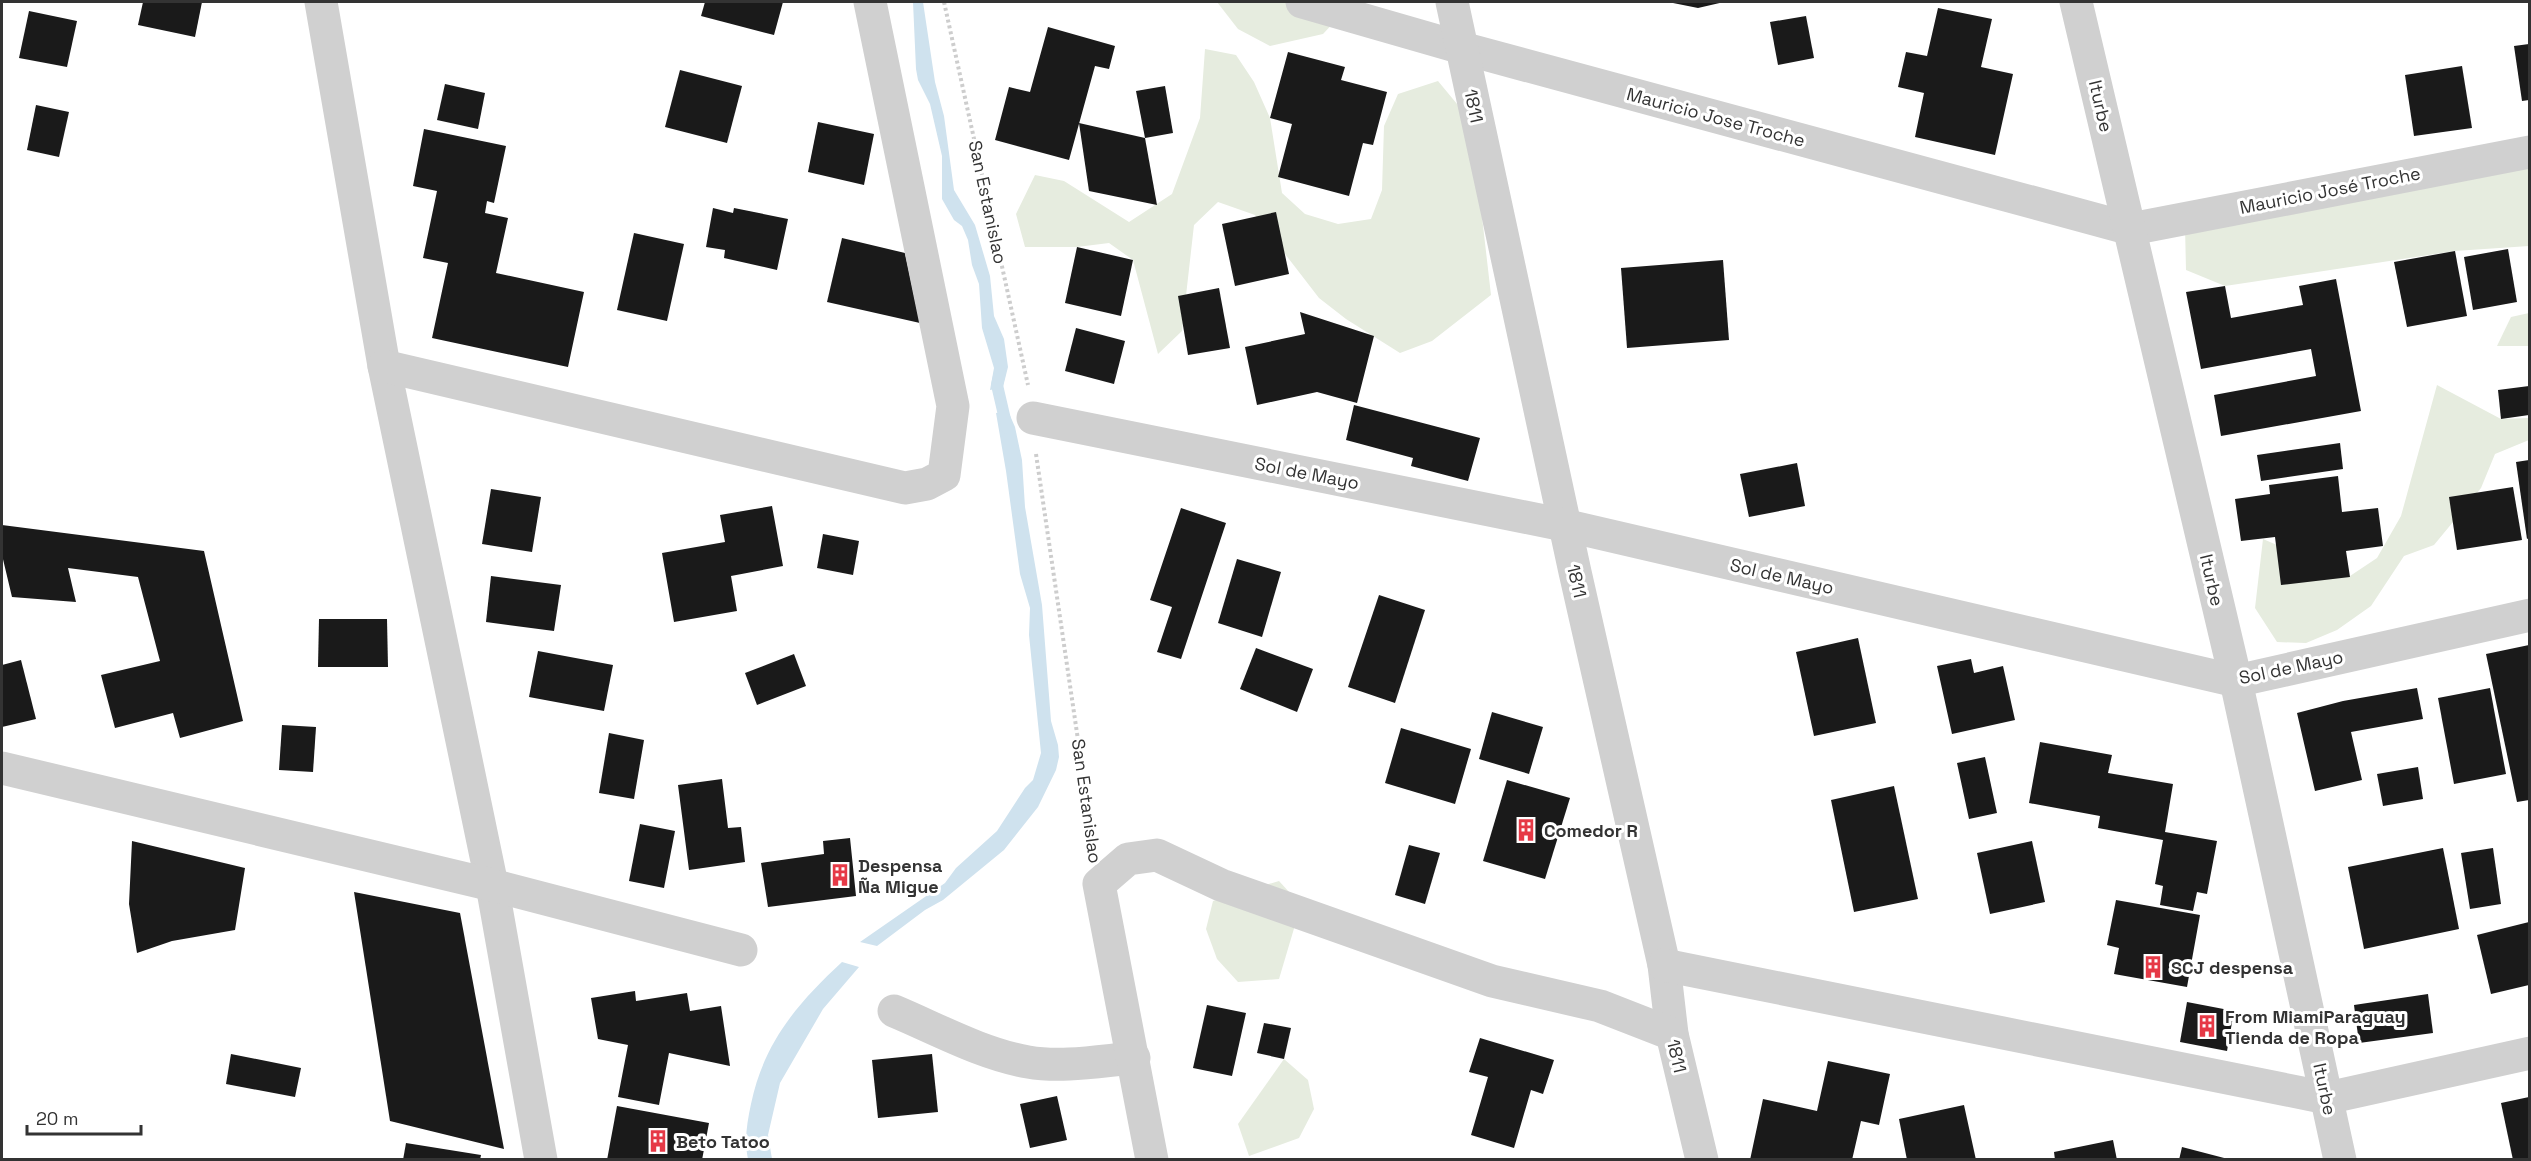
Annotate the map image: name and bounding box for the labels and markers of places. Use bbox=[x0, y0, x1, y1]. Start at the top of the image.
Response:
building icon: Comedor R bbox=[1513, 817, 1539, 843]
place label: Comedor R bbox=[1544, 819, 1638, 842]
place label: Despensa Ña Migue bbox=[858, 854, 943, 898]
building icon: Despensa Ña Migue bbox=[827, 862, 853, 888]
building icon: SCJ despensa bbox=[2140, 954, 2166, 980]
place label: SCJ despensa bbox=[2171, 956, 2294, 979]
place label: From MiamiParaguay Tienda de Ropa bbox=[2225, 1005, 2406, 1049]
building icon: From MiamiParaguay Tienda de Ropa bbox=[2194, 1013, 2220, 1039]
building icon: Beto Tatoo bbox=[645, 1128, 671, 1154]
place label: Beto Tatoo bbox=[676, 1130, 770, 1153]

